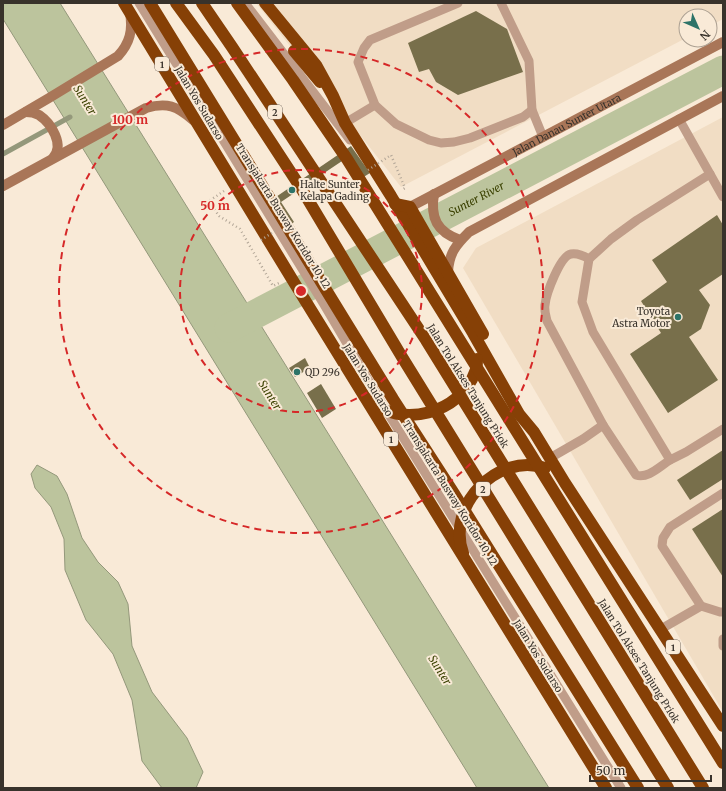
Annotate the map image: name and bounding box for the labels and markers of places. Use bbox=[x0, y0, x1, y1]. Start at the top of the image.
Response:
place label: Halte Sunter Kelapa Gading bbox=[300, 178, 369, 203]
marker: Halte Sunter Kelapa Gading bbox=[287, 185, 297, 195]
centre of rings bbox=[294, 284, 308, 298]
place label: Toyota Astra Motor bbox=[611, 305, 671, 330]
marker: Toyota Astra Motor bbox=[673, 312, 683, 322]
place label: QD 296 bbox=[305, 366, 340, 379]
marker: QD 296 bbox=[292, 367, 302, 377]

